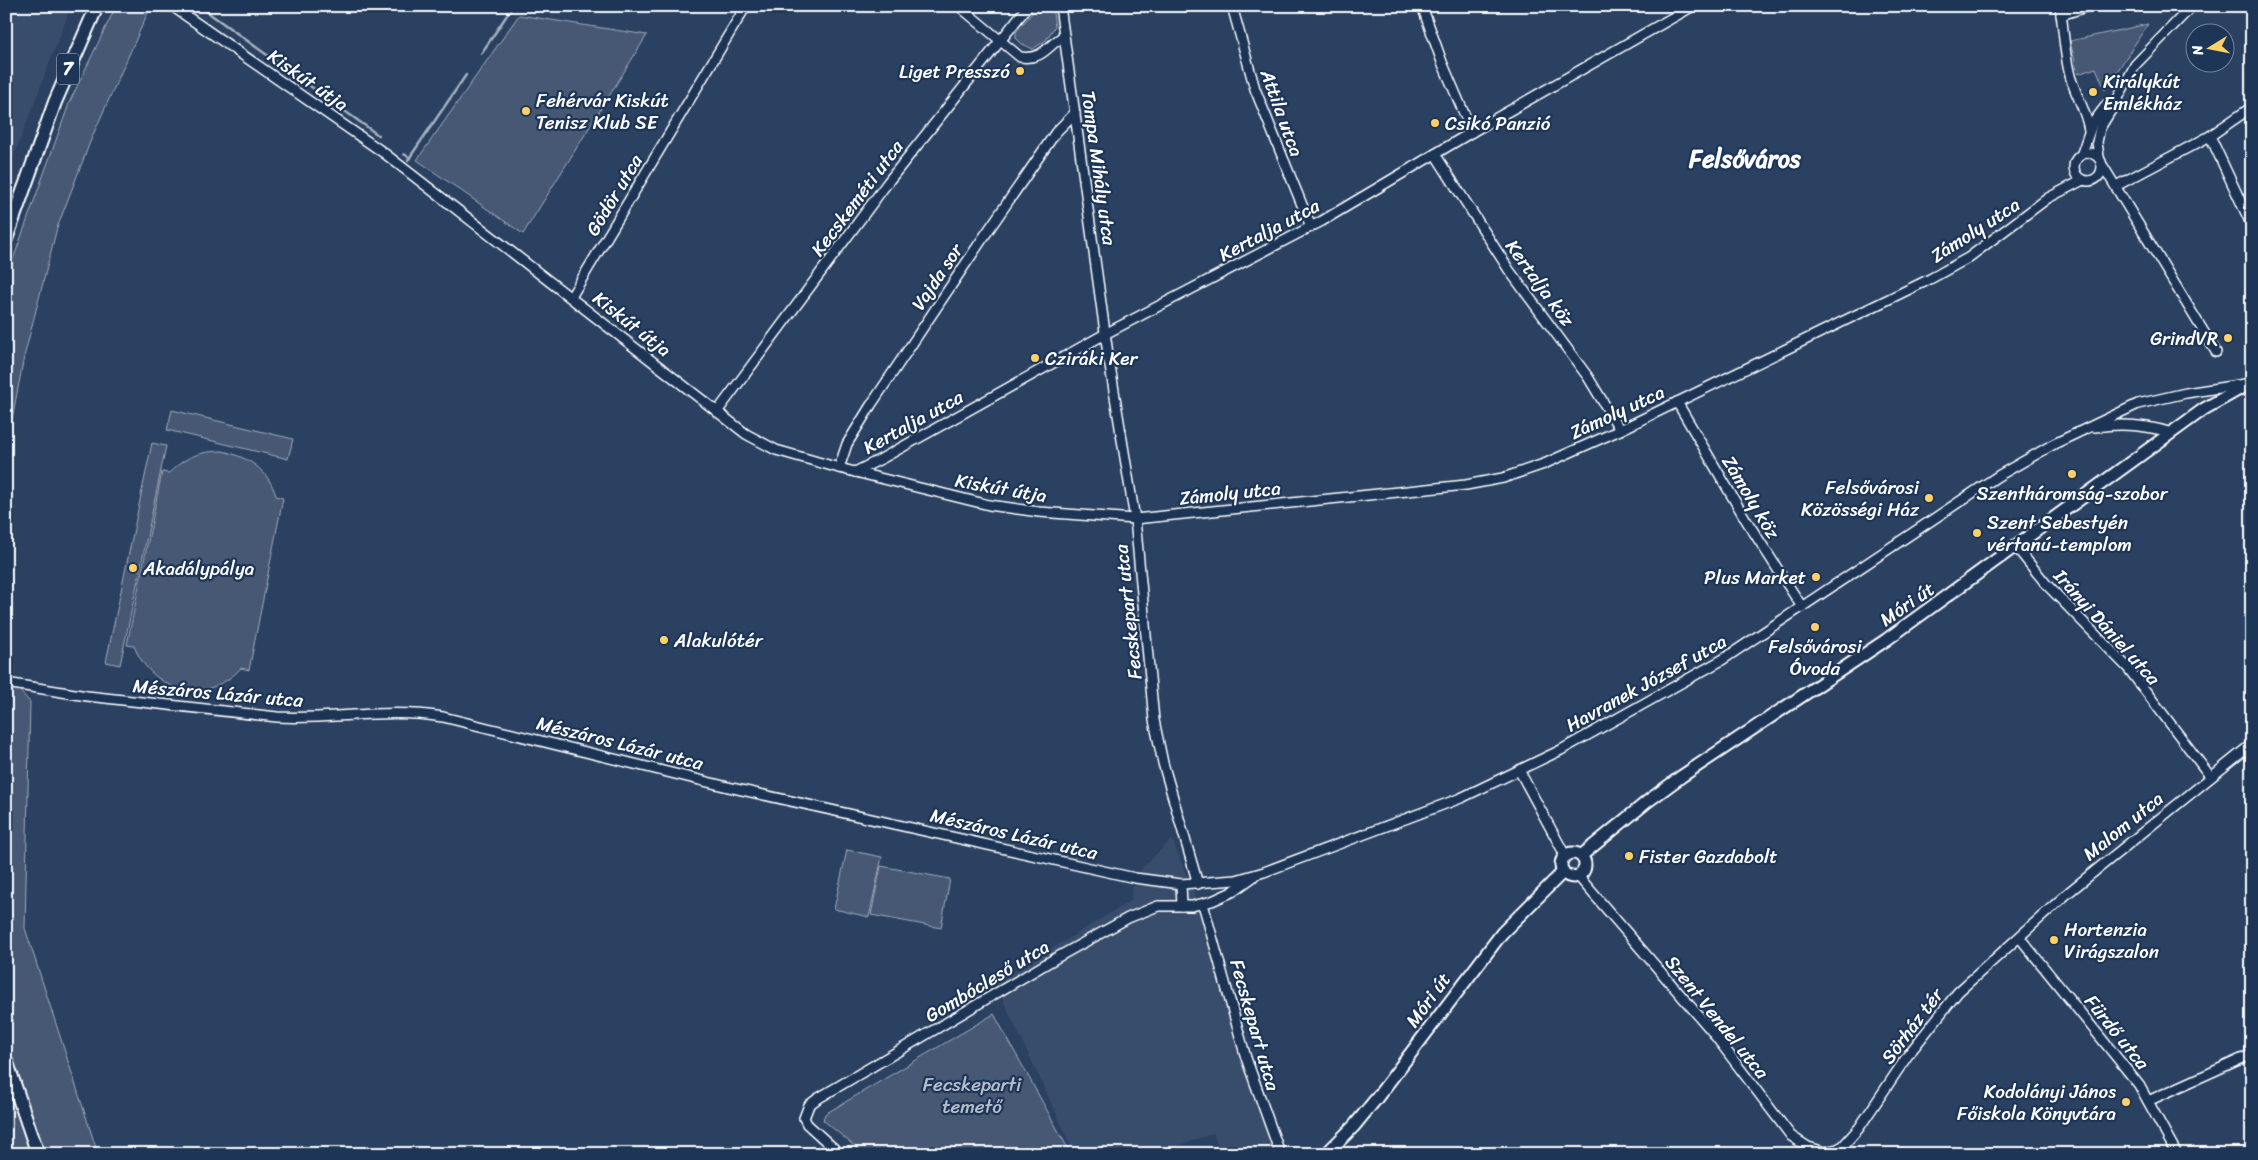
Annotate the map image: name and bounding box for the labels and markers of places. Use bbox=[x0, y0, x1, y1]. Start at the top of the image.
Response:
place label: Liget Presszó bbox=[899, 55, 1010, 88]
marker: Liget Presszó bbox=[1014, 65, 1026, 77]
place label: Királykút Emlékház bbox=[2103, 65, 2183, 120]
place label: Fehérvár Kiskút Tenisz Klub SE bbox=[536, 84, 669, 139]
marker: Királykút Emlékház bbox=[2087, 86, 2099, 98]
marker: Fehérvár Kiskút Tenisz Klub SE bbox=[520, 105, 532, 117]
place label: Csikó Panzió bbox=[1445, 107, 1551, 140]
marker: Csikó Panzió bbox=[1429, 117, 1441, 129]
place label: GrindVR bbox=[2150, 322, 2218, 355]
marker: GrindVR bbox=[2222, 332, 2234, 344]
place label: Cziráki Ker bbox=[1045, 342, 1138, 375]
marker: Cziráki Ker bbox=[1029, 352, 1041, 364]
marker: Szentháromság-szobor bbox=[2066, 468, 2078, 480]
place label: Felsővárosi Közösségi Ház bbox=[1801, 471, 1920, 526]
place label: Szentháromság-szobor bbox=[1977, 477, 2169, 510]
marker: Felsővárosi Közösségi Ház bbox=[1923, 492, 1935, 504]
place label: Szent Sebestyén vértanú-templom bbox=[1987, 506, 2132, 561]
marker: Szent Sebestyén vértanú-templom bbox=[1971, 527, 1983, 539]
place label: Akadálypálya bbox=[142, 552, 255, 585]
place label: Plus Market bbox=[1704, 561, 1806, 594]
marker: Akadálypálya bbox=[127, 562, 139, 574]
marker: Plus Market bbox=[1810, 571, 1822, 583]
marker: Felsővárosi Óvoda bbox=[1809, 621, 1821, 633]
place label: Alakulótér bbox=[673, 624, 764, 657]
place label: Felsővárosi Óvoda bbox=[1768, 630, 1863, 685]
marker: Alakulótér bbox=[658, 634, 670, 646]
place label: Fister Gazdabolt bbox=[1639, 840, 1778, 873]
marker: Fister Gazdabolt bbox=[1623, 850, 1635, 862]
place label: Hortenzia Virágszalon bbox=[2064, 913, 2159, 968]
marker: Hortenzia Virágszalon bbox=[2048, 934, 2060, 946]
place label: Kodolányi János Főiskola Könyvtára bbox=[1957, 1075, 2116, 1130]
marker: Kodolányi János Főiskola Könyvtára bbox=[2120, 1096, 2132, 1108]

